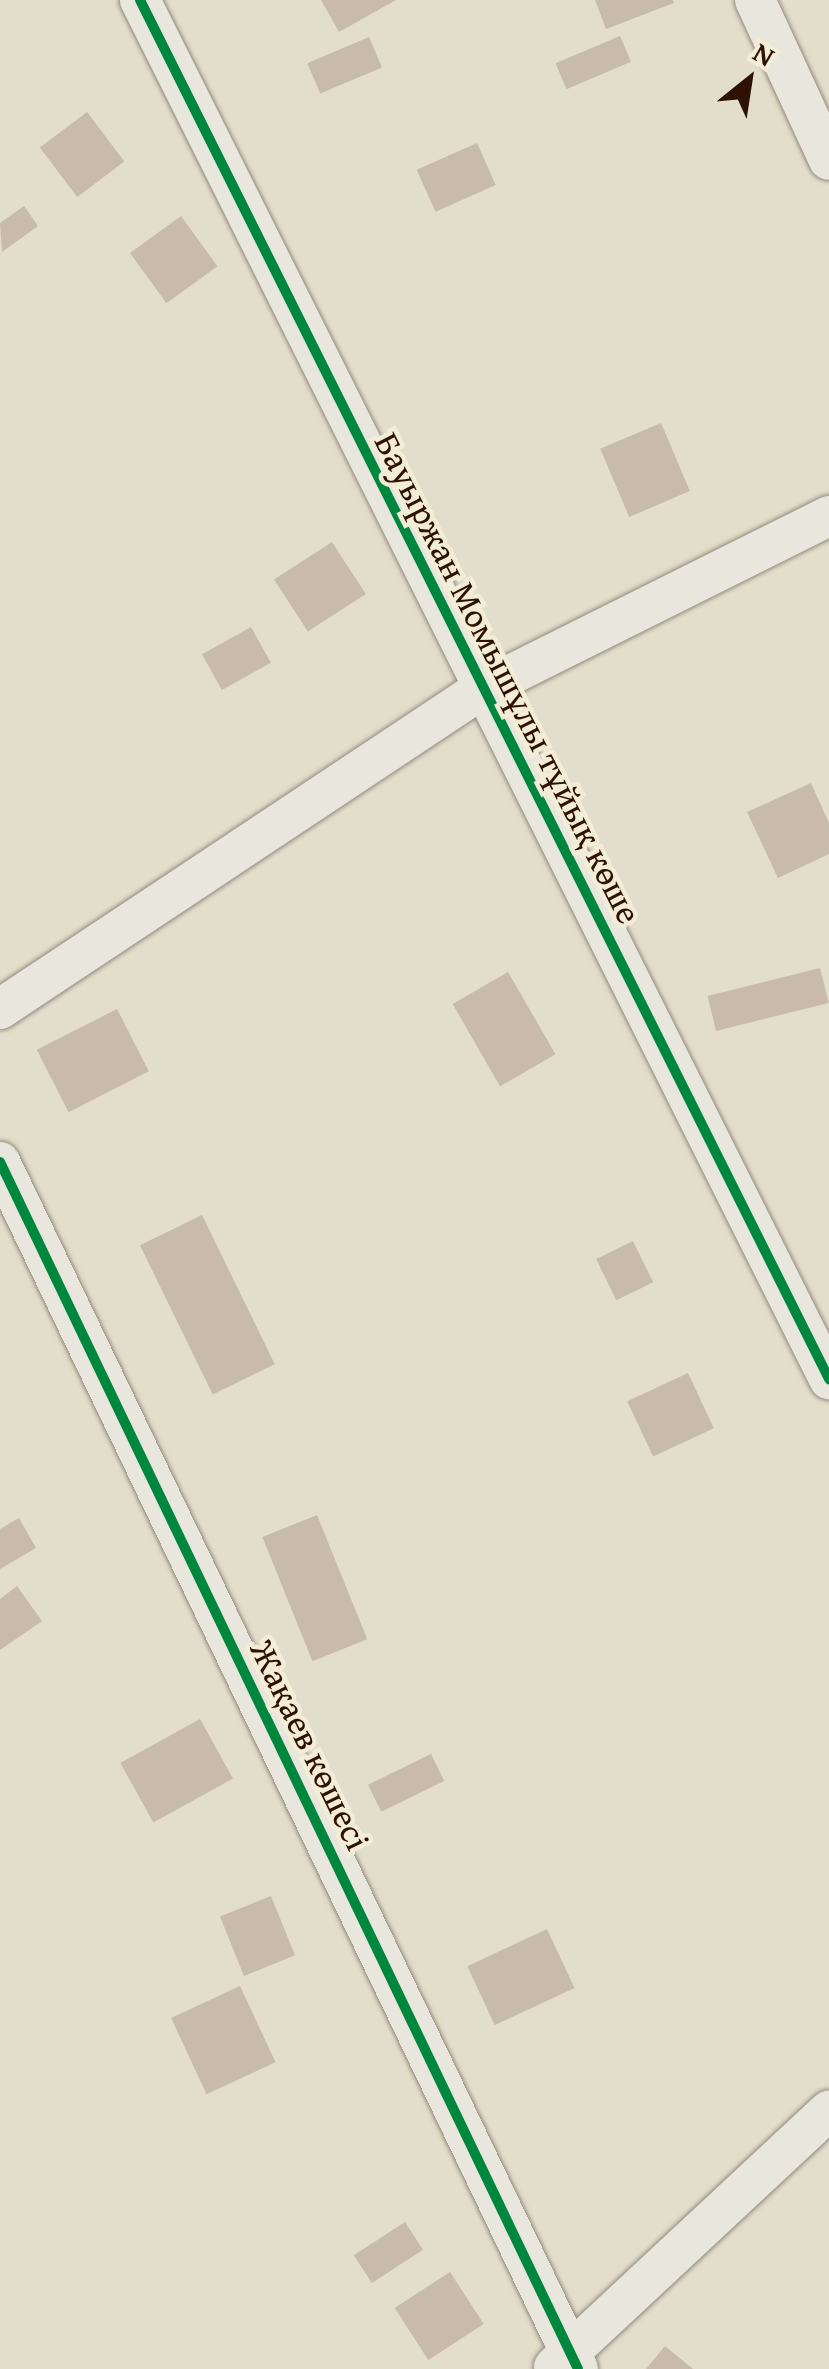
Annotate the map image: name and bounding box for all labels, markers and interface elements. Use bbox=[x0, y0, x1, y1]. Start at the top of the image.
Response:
north arrow bbox=[699, 30, 799, 130]
text: N bbox=[746, 31, 783, 76]
street label: Бауыржан Момышұлы тұйық көше bbox=[365, 426, 651, 930]
street label: Жақаев көшесі bbox=[241, 1633, 379, 1857]

